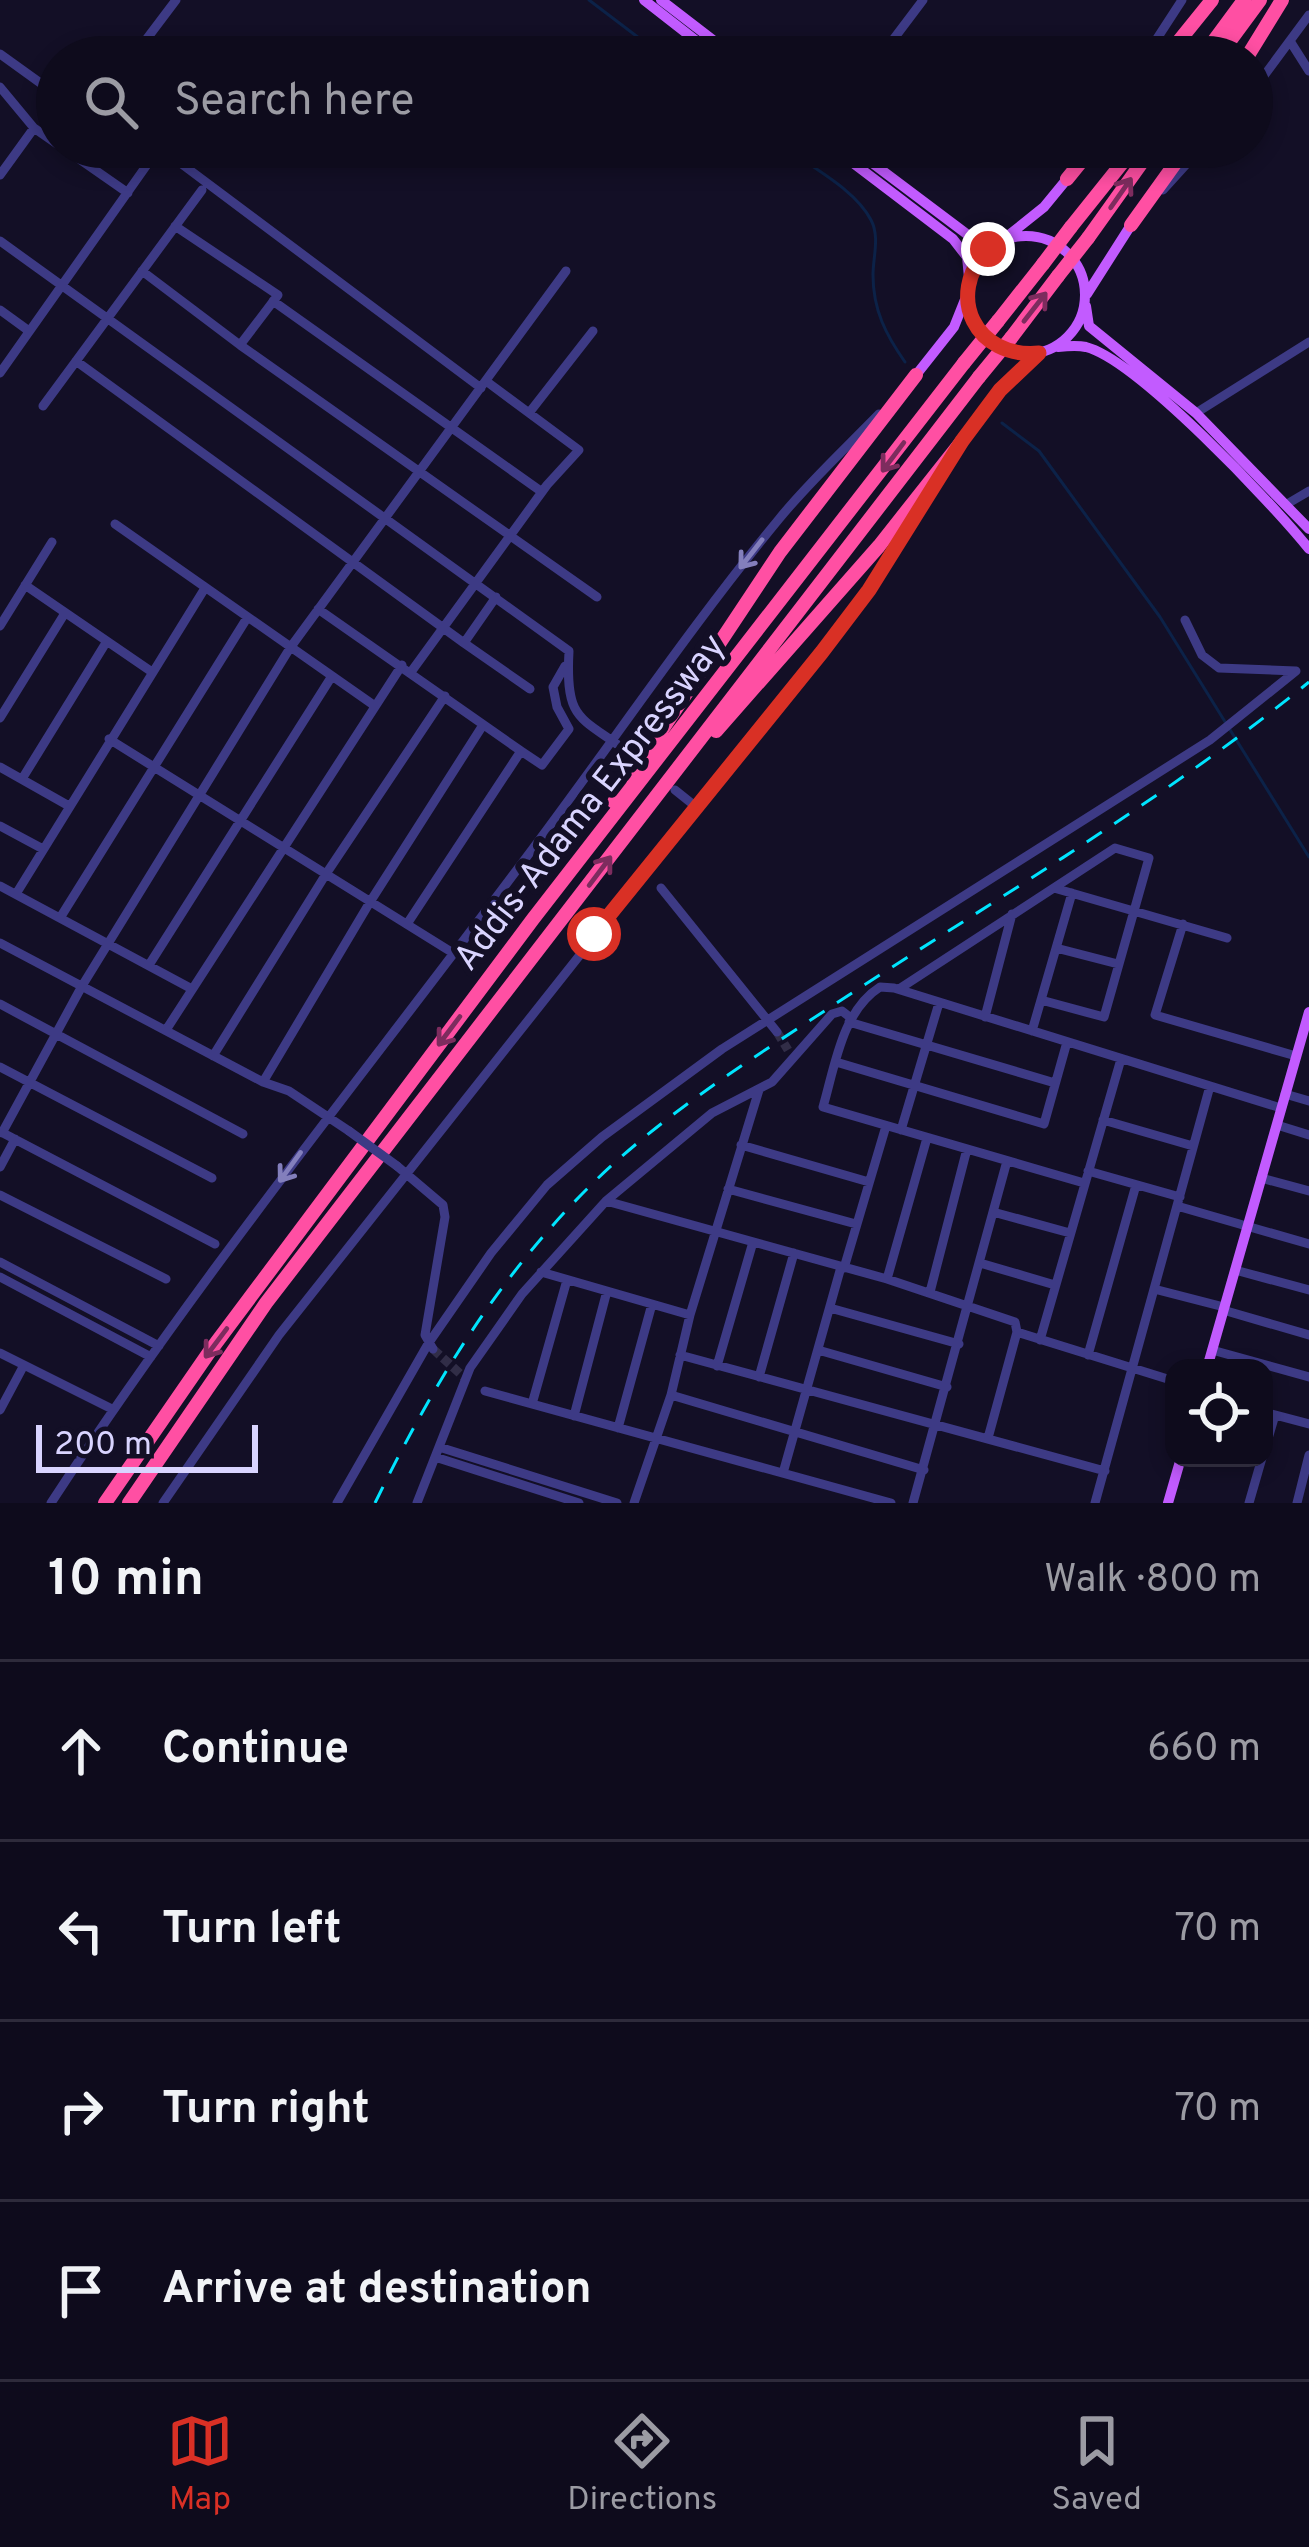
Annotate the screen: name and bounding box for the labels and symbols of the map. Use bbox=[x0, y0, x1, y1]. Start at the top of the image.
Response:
one-way arrow bbox=[1107, 177, 1133, 210]
route end bbox=[961, 222, 1015, 276]
one-way arrow bbox=[1021, 291, 1047, 323]
one-way arrow bbox=[880, 440, 907, 472]
one-way arrow bbox=[738, 537, 765, 569]
street label: Addis-Adama Expressway bbox=[445, 626, 737, 981]
one-way arrow bbox=[586, 855, 613, 887]
route start bbox=[567, 907, 621, 961]
one-way arrow bbox=[437, 1014, 463, 1047]
one-way arrow bbox=[277, 1150, 303, 1183]
one-way arrow bbox=[203, 1327, 229, 1359]
scale bar bbox=[36, 1419, 258, 1472]

